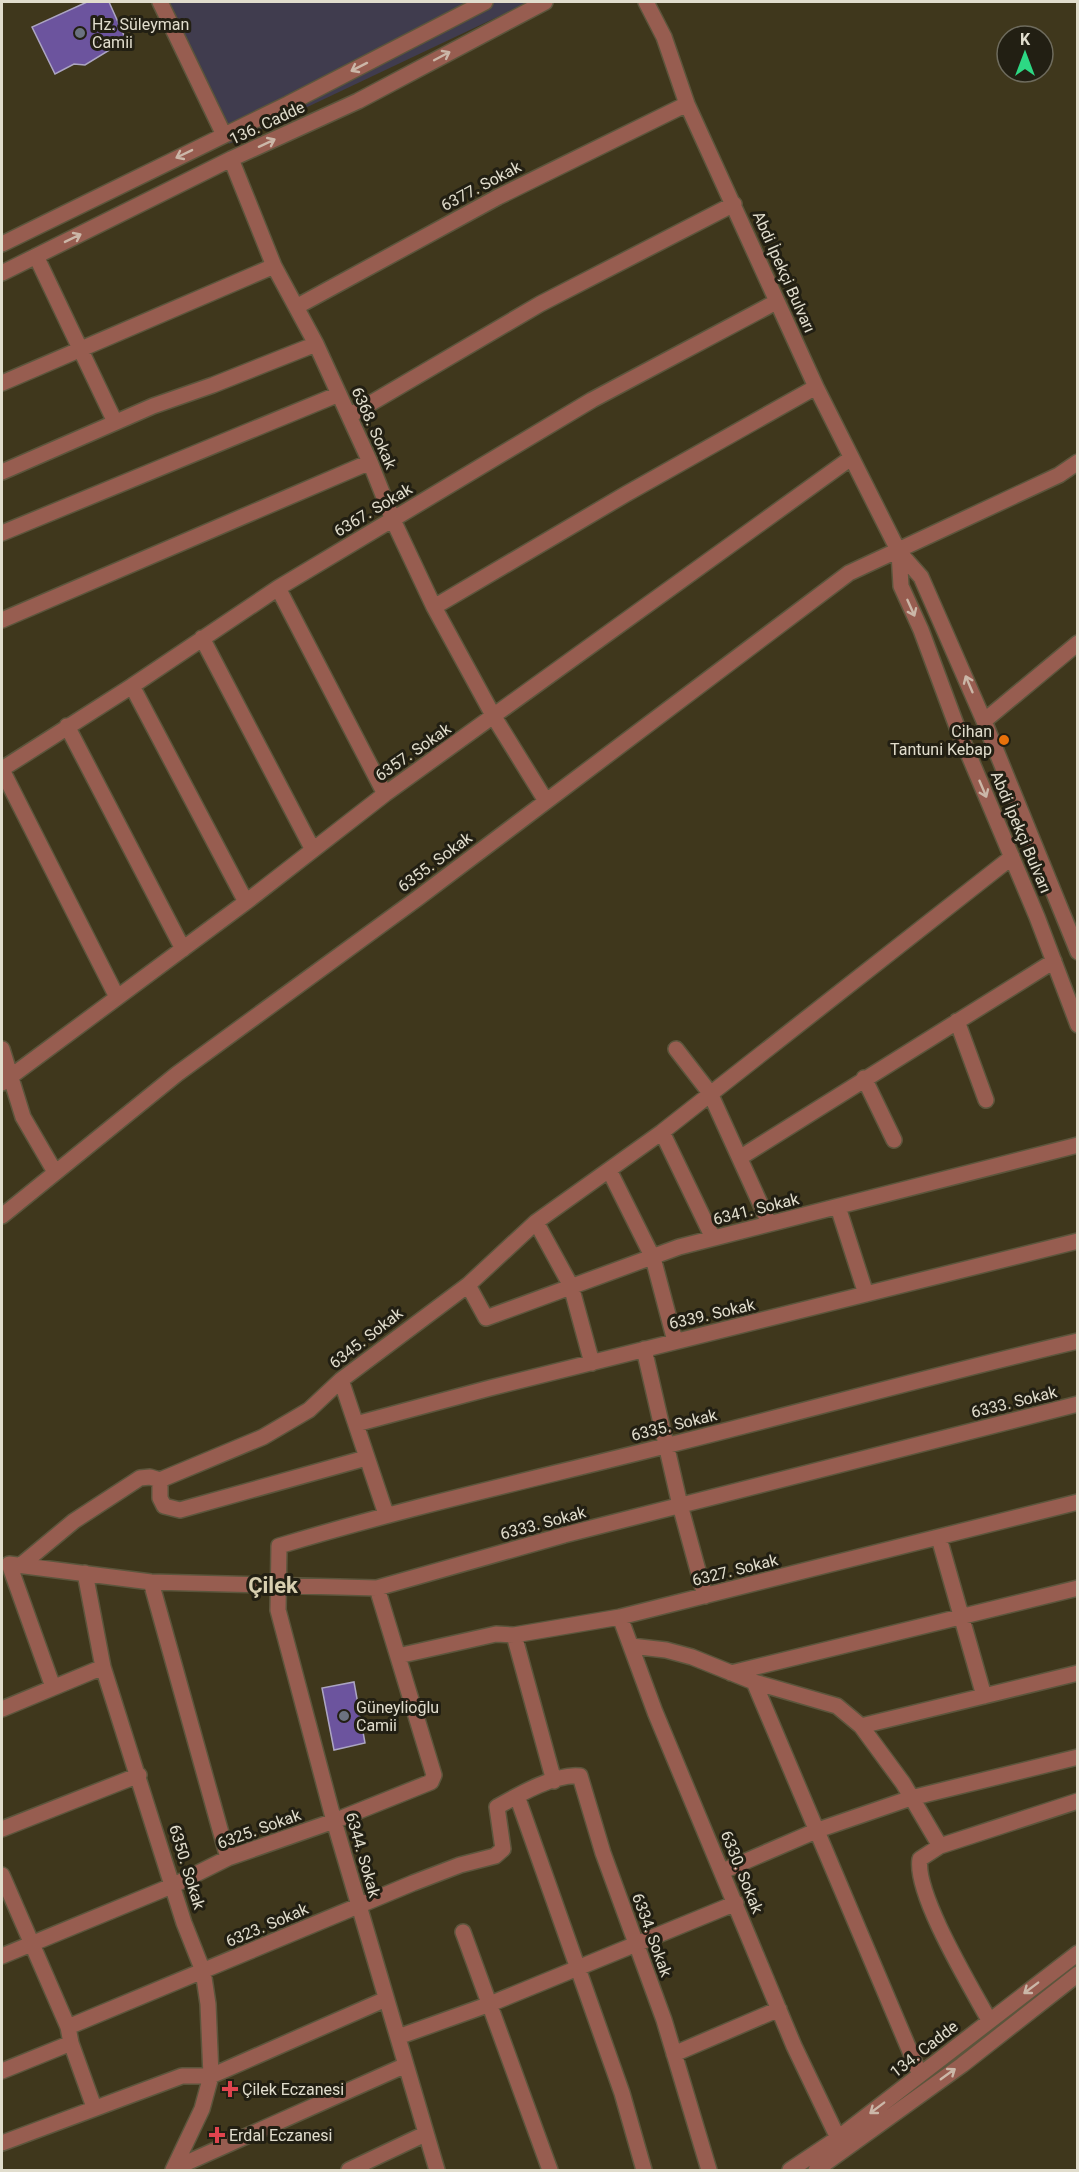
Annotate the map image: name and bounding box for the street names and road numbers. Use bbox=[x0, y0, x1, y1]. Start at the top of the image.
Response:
street label: 136. Cadde bbox=[226, 97, 308, 149]
street label: 6377. Sokak bbox=[438, 157, 525, 215]
street label: Abdi İpekçi Bulvarı bbox=[749, 208, 819, 336]
street label: 6368. Sokak bbox=[347, 384, 401, 473]
street label: 6367. Sokak bbox=[331, 479, 416, 541]
street label: 6357. Sokak bbox=[372, 719, 455, 785]
street label: Abdi İpekçi Bulvarı bbox=[987, 768, 1055, 896]
street label: 6355. Sokak bbox=[394, 827, 476, 896]
street label: 6341. Sokak bbox=[711, 1189, 802, 1229]
street label: 6339. Sokak bbox=[667, 1295, 758, 1333]
street label: 6345. Sokak bbox=[326, 1303, 407, 1372]
street label: 6333. Sokak bbox=[969, 1382, 1060, 1422]
street label: 6335. Sokak bbox=[629, 1405, 720, 1445]
street label: 6333. Sokak bbox=[498, 1502, 589, 1544]
street label: 6327. Sokak bbox=[690, 1550, 781, 1590]
street label: 6325. Sokak bbox=[215, 1805, 304, 1853]
street label: 6344. Sokak bbox=[342, 1810, 384, 1901]
street label: 6350. Sokak bbox=[165, 1822, 209, 1913]
street label: 6330. Sokak bbox=[717, 1828, 768, 1917]
street label: 6334. Sokak bbox=[628, 1891, 676, 1980]
street label: 6323. Sokak bbox=[223, 1899, 312, 1951]
street label: 134. Cadde bbox=[886, 2017, 962, 2081]

